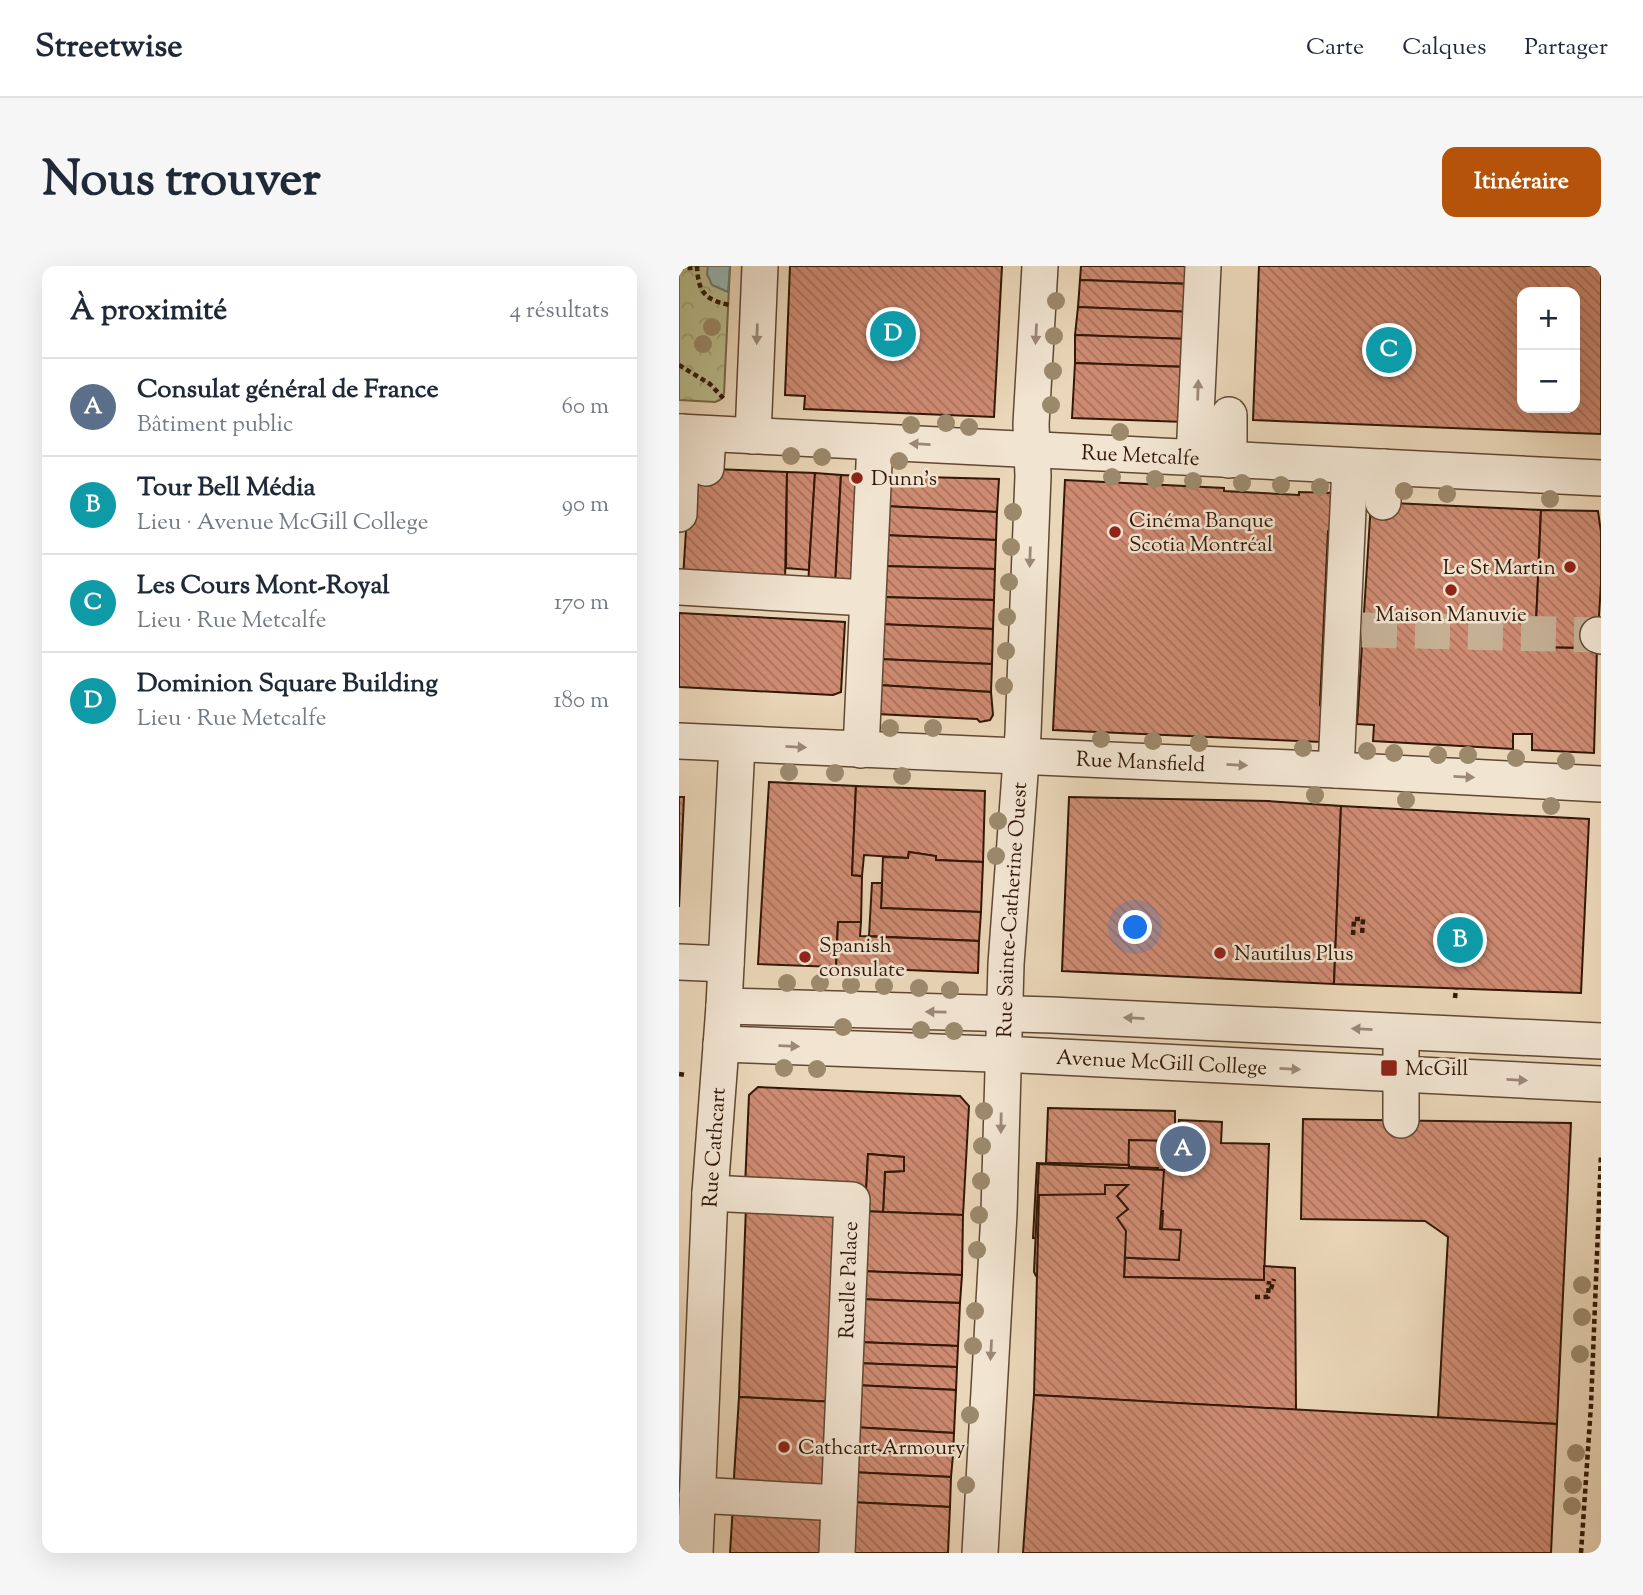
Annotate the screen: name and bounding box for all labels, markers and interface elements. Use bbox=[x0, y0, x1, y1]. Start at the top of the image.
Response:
text: Streetwise bbox=[35, 24, 183, 72]
text: Carte bbox=[1306, 31, 1364, 65]
text: Calques bbox=[1402, 31, 1486, 65]
text: Partager bbox=[1524, 31, 1608, 65]
text: Nous trouver bbox=[42, 147, 321, 217]
button: Itinéraire bbox=[1442, 147, 1601, 217]
map controls bbox=[1517, 287, 1580, 413]
button: + bbox=[1517, 287, 1580, 350]
text: À proximité bbox=[70, 290, 227, 333]
text: 4 résultats bbox=[510, 295, 609, 328]
pin: D bbox=[870, 308, 916, 360]
one-way arrow bbox=[751, 323, 762, 345]
one-way arrow bbox=[1031, 323, 1042, 345]
pin: C bbox=[1366, 324, 1412, 376]
button: − bbox=[1517, 350, 1580, 413]
text: Consulat général de France bbox=[137, 372, 439, 409]
one-way arrow bbox=[1192, 379, 1203, 401]
text: A bbox=[84, 391, 102, 424]
text: 60 m bbox=[561, 391, 609, 424]
text: Bâtiment public bbox=[137, 409, 293, 442]
one-way arrow bbox=[909, 438, 931, 449]
street label: Rue Metcalfe bbox=[1080, 439, 1200, 475]
place label: Dunn's bbox=[871, 465, 937, 495]
text: Tour Bell Média bbox=[137, 470, 316, 507]
marker: Dunn's bbox=[849, 470, 865, 486]
text: B bbox=[86, 489, 100, 522]
text: 90 m bbox=[562, 489, 609, 522]
text: Lieu · Avenue McGill College bbox=[137, 507, 428, 540]
place label: Cinéma Banque Scotia Montréal bbox=[1129, 507, 1274, 561]
marker: Cinéma Banque Scotia Montréal bbox=[1107, 524, 1123, 540]
one-way arrow bbox=[1024, 547, 1035, 569]
place label: Le St Martin bbox=[1443, 554, 1556, 584]
marker: Le St Martin bbox=[1562, 559, 1578, 575]
text: Les Cours Mont-Royal bbox=[137, 568, 390, 605]
marker: Maison Manuvie bbox=[1443, 582, 1459, 598]
text: C bbox=[84, 587, 102, 620]
text: 170 m bbox=[554, 587, 609, 620]
place label: Maison Manuvie bbox=[1375, 601, 1527, 631]
text: Lieu · Rue Metcalfe bbox=[137, 605, 326, 638]
text: Dominion Square Building bbox=[137, 666, 438, 703]
text: D bbox=[84, 685, 102, 718]
text: 180 m bbox=[554, 685, 609, 718]
text: Lieu · Rue Metcalfe bbox=[137, 703, 326, 736]
one-way arrow bbox=[785, 742, 807, 753]
street label: Rue Mansfield bbox=[1075, 746, 1206, 781]
one-way arrow bbox=[1226, 760, 1248, 771]
one-way arrow bbox=[1453, 772, 1475, 783]
street label: Rue Sainte-Catherine Ouest bbox=[991, 781, 1036, 1038]
your location bbox=[1118, 910, 1152, 944]
pin: B bbox=[1437, 914, 1483, 966]
place label: Spanish consulate bbox=[819, 932, 905, 986]
place label: Nautilus Plus bbox=[1234, 940, 1354, 970]
marker: Nautilus Plus bbox=[1212, 945, 1228, 961]
marker: Spanish consulate bbox=[797, 949, 813, 965]
one-way arrow bbox=[924, 1006, 946, 1017]
one-way arrow bbox=[1123, 1013, 1145, 1024]
one-way arrow bbox=[1350, 1024, 1372, 1035]
one-way arrow bbox=[778, 1041, 800, 1052]
street label: Avenue McGill College bbox=[1055, 1044, 1268, 1084]
place label: McGill bbox=[1405, 1055, 1468, 1085]
marker: McGill bbox=[1379, 1058, 1399, 1078]
one-way arrow bbox=[1279, 1064, 1301, 1075]
one-way arrow bbox=[1507, 1074, 1529, 1085]
street label: Rue Cathcart bbox=[696, 1087, 735, 1208]
one-way arrow bbox=[995, 1112, 1007, 1134]
pin: A bbox=[1160, 1123, 1206, 1175]
street label: Ruelle Palace bbox=[833, 1221, 867, 1339]
one-way arrow bbox=[986, 1340, 997, 1362]
place label: Cathcart Armoury bbox=[798, 1434, 966, 1464]
marker: Cathcart Armoury bbox=[776, 1439, 792, 1455]

